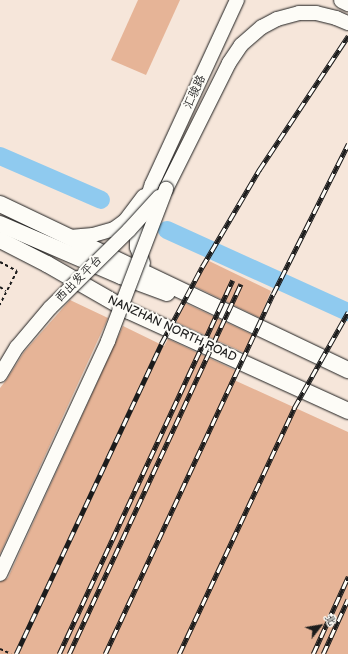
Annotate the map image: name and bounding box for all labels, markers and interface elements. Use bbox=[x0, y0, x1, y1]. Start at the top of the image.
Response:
street label: 汇骏路 bbox=[181, 73, 209, 111]
street label: 西出发平台 bbox=[53, 253, 105, 305]
street label: NANZHAN NORTH ROAD bbox=[105, 293, 239, 365]
north arrow bbox=[300, 606, 340, 646]
text: 北 bbox=[322, 611, 339, 628]

